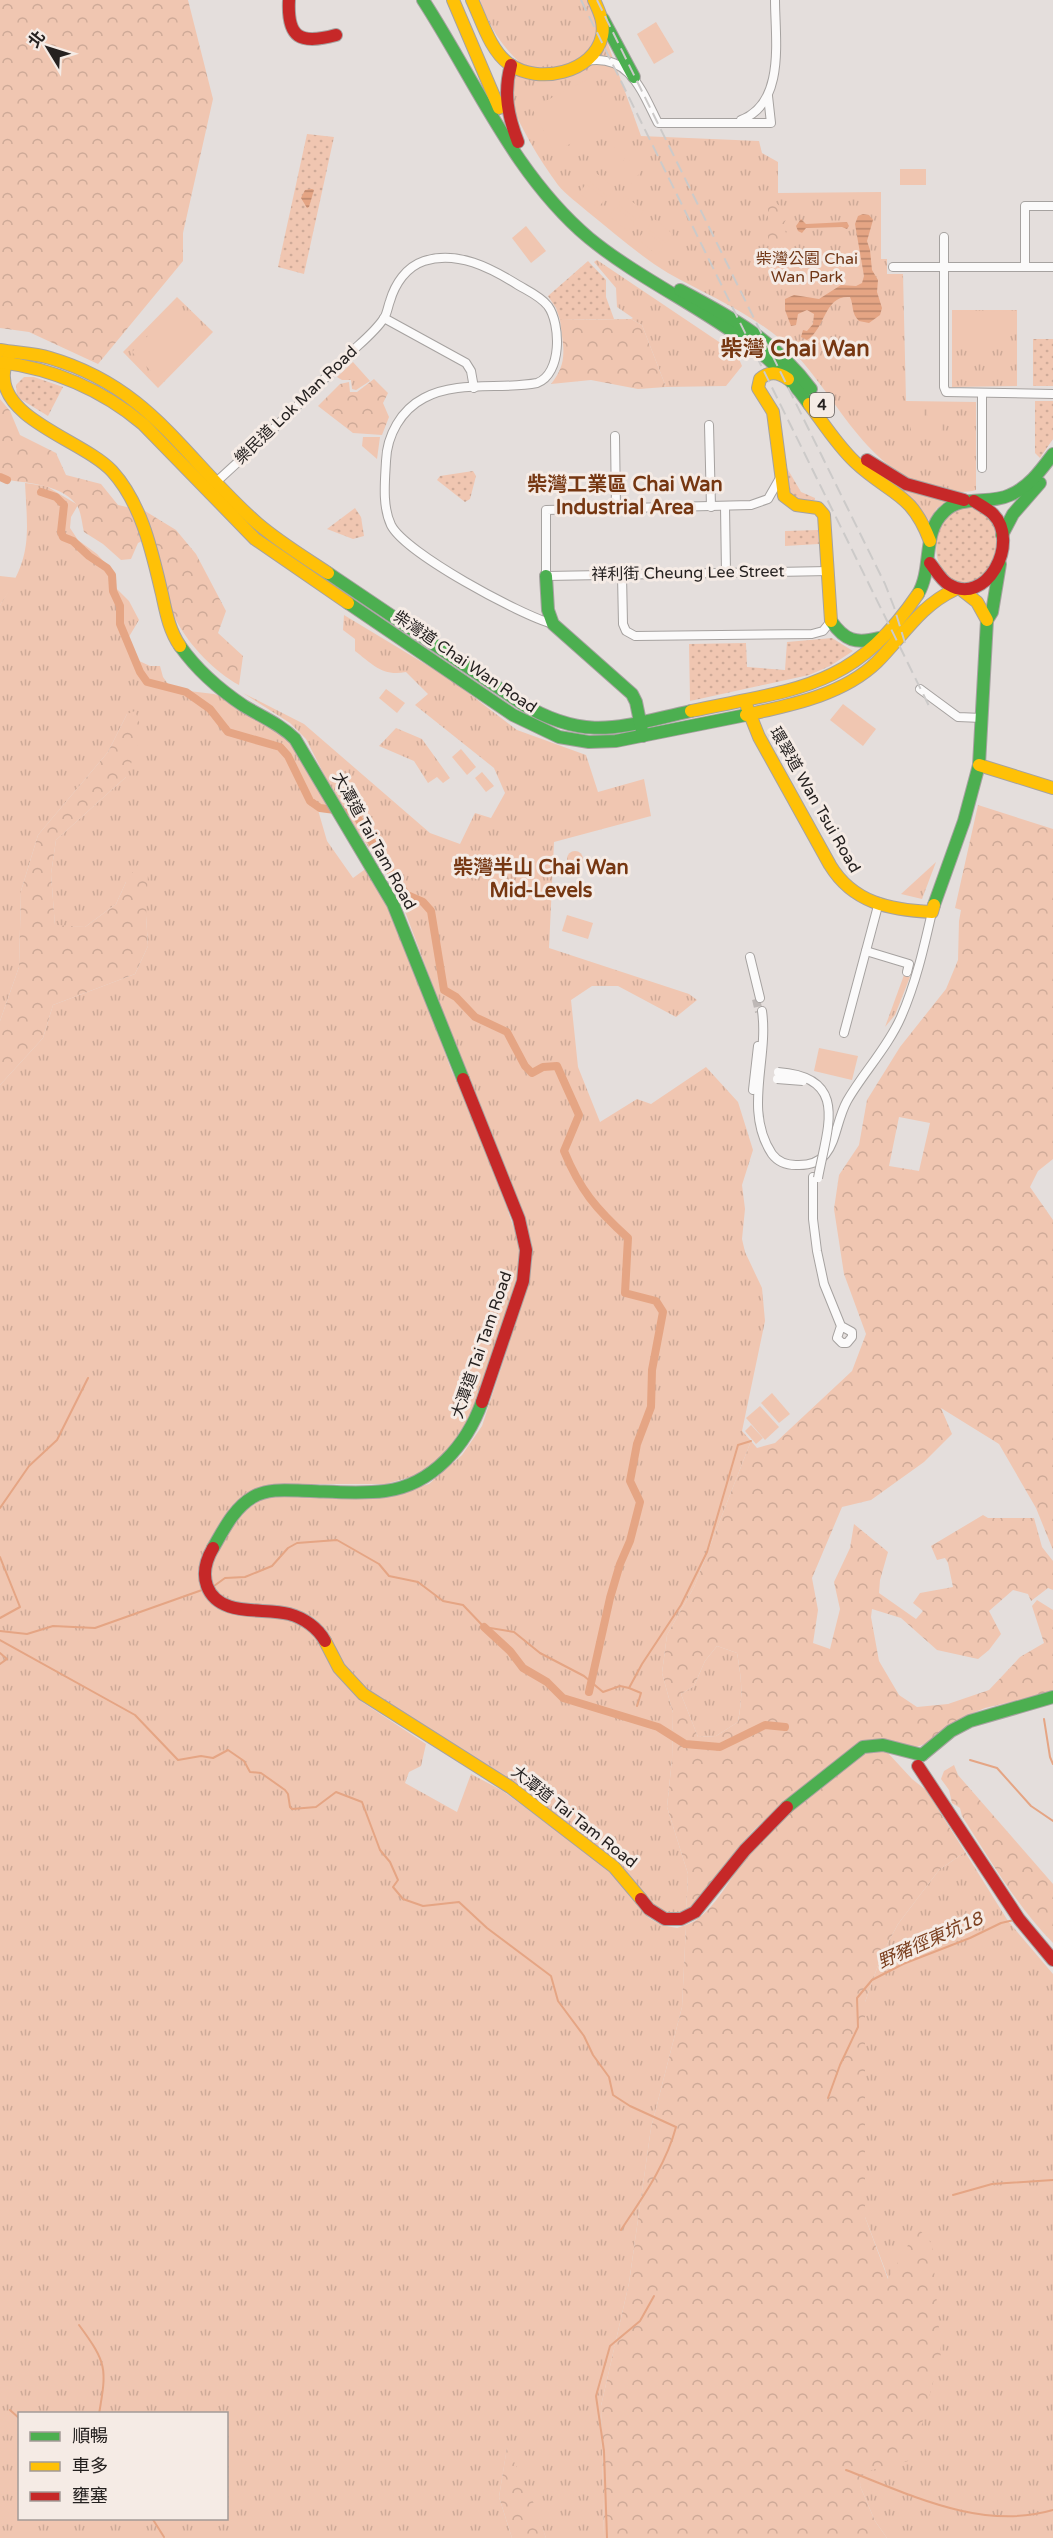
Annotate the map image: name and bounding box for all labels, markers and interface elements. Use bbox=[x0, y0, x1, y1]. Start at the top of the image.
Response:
north arrow bbox=[18, 18, 78, 78]
text: 北 bbox=[24, 27, 50, 52]
park label: 柴灣公園 Chai Wan Park bbox=[756, 249, 858, 287]
district label: 柴灣 Chai Wan bbox=[720, 336, 870, 362]
street label: 樂民道 Lok Man Road bbox=[231, 341, 361, 469]
road number: 4 bbox=[810, 393, 834, 417]
district label: 柴灣工業區 Chai Wan Industrial Area bbox=[527, 473, 723, 520]
street label: 祥利街 Cheung Lee Street bbox=[591, 561, 785, 585]
street label: 柴灣道 Chai Wan Road bbox=[389, 607, 541, 717]
street label: 環翠道 Wan Tsui Road bbox=[765, 724, 865, 876]
street label: 大潭道 Tai Tam Road bbox=[328, 769, 420, 913]
district label: 柴灣半山 Chai Wan Mid-Levels bbox=[453, 856, 629, 903]
street label: 大潭道 Tai Tam Road bbox=[447, 1269, 517, 1421]
street label: 大潭道 Tai Tam Road bbox=[507, 1762, 641, 1872]
water label: 野豬徑東坑18 bbox=[874, 1906, 987, 1973]
legend bbox=[18, 2412, 228, 2520]
text: 順暢 bbox=[72, 2425, 108, 2447]
text: 車多 bbox=[72, 2455, 108, 2477]
text: 壅塞 bbox=[72, 2485, 108, 2507]

